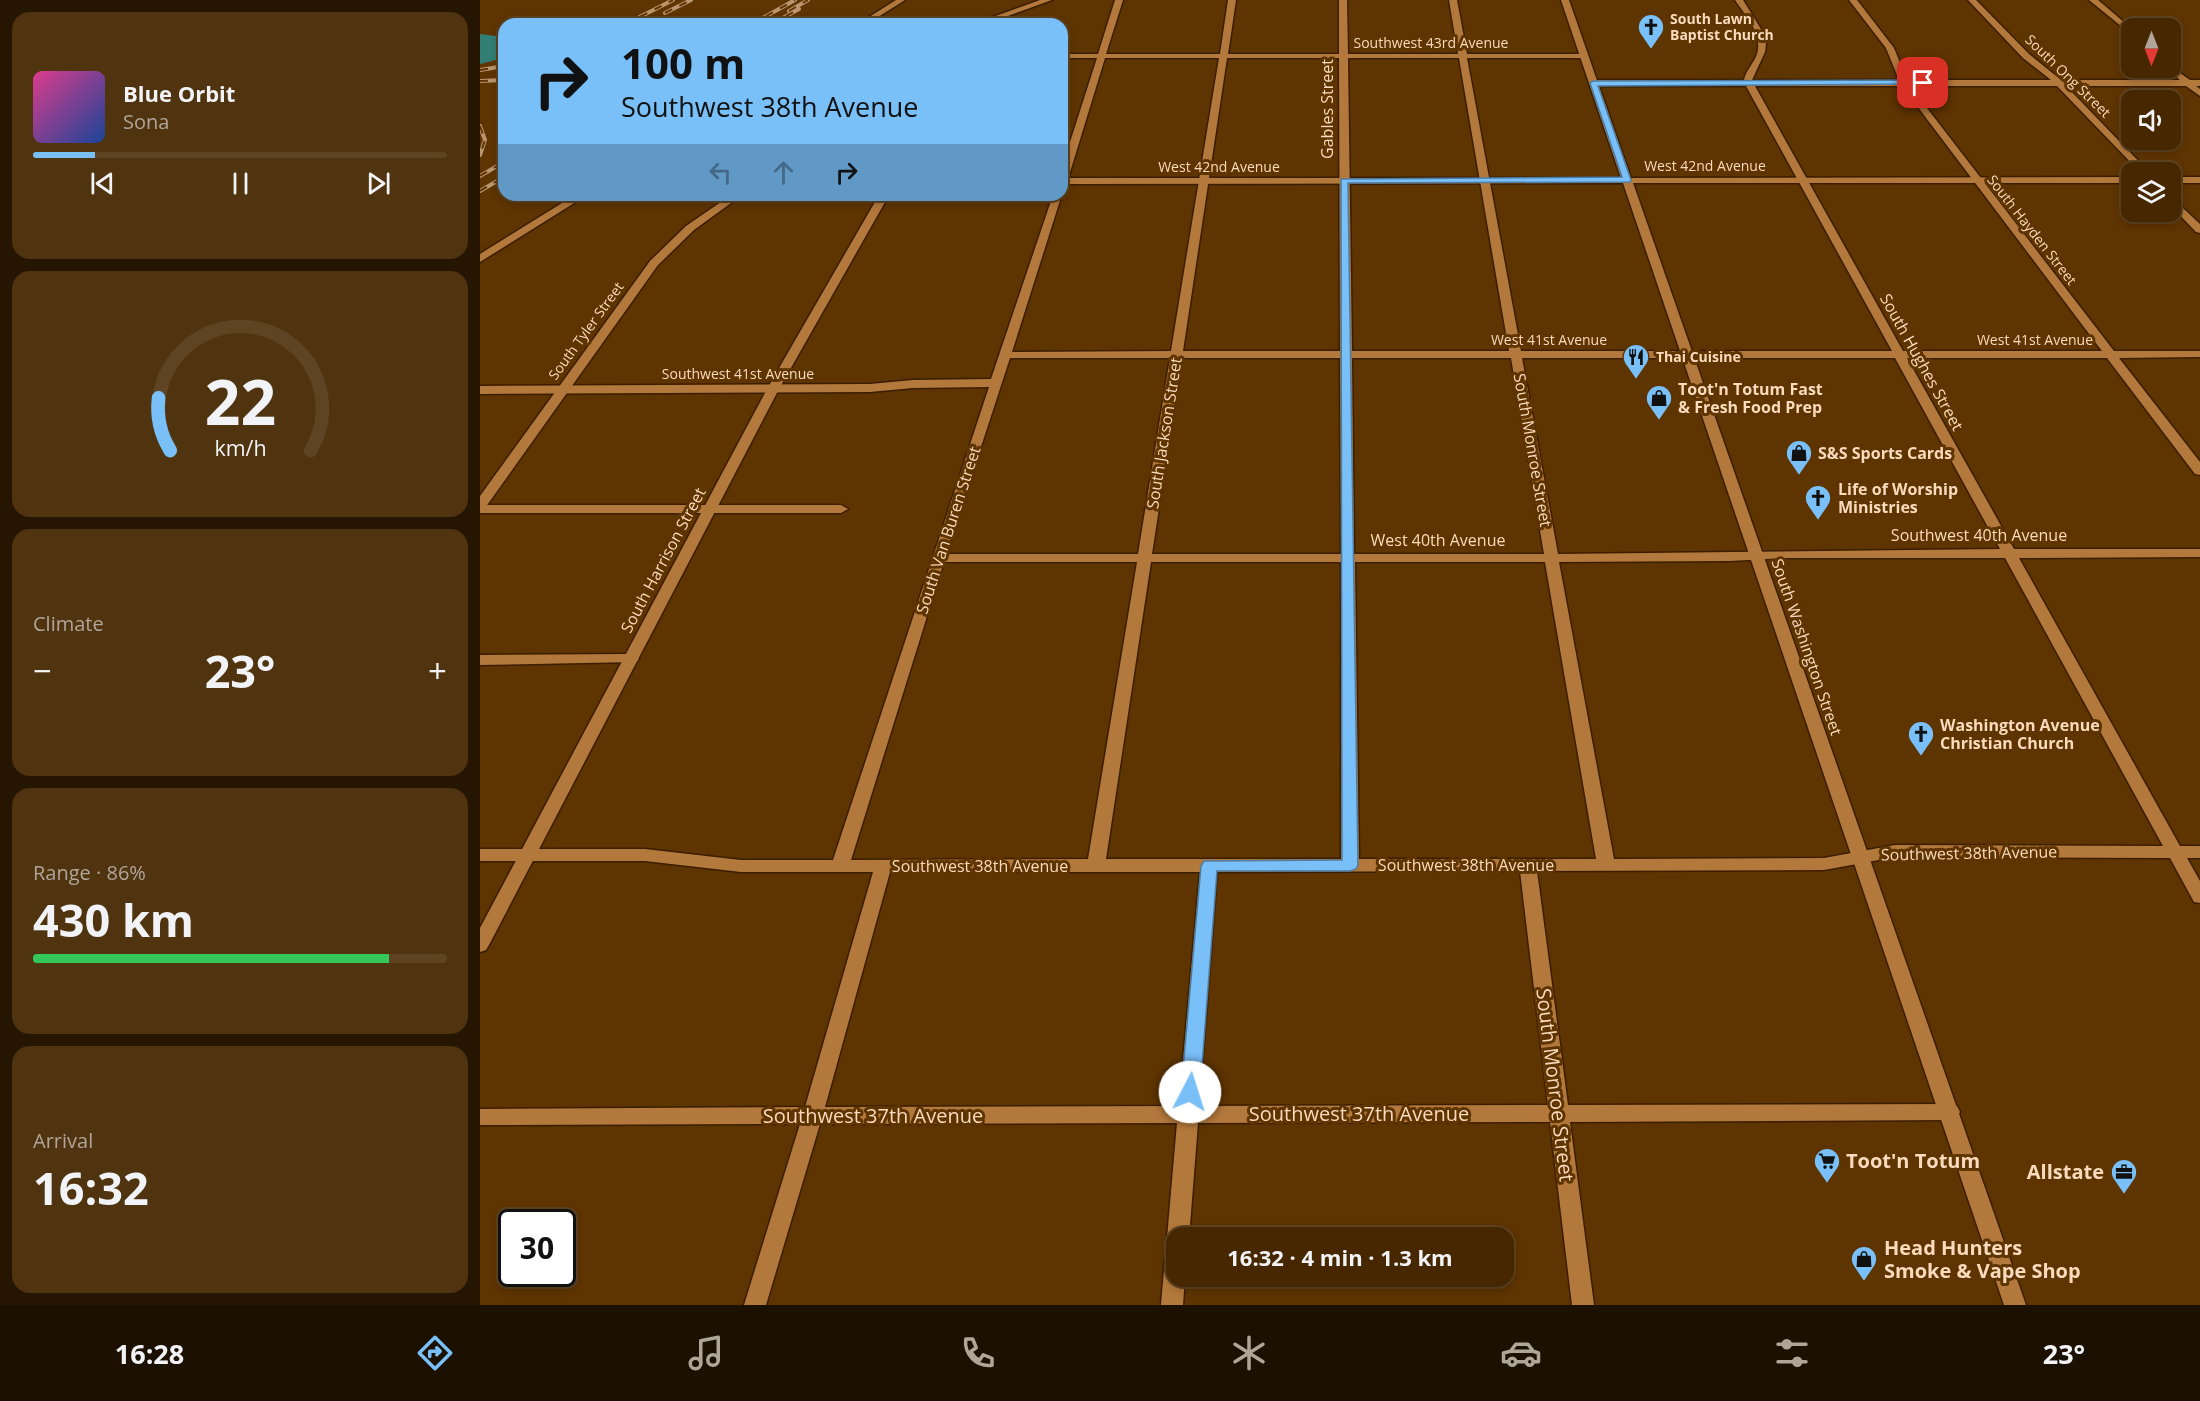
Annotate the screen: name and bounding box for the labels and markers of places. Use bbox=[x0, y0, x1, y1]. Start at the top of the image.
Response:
place label: South Lawn Baptist Church bbox=[1670, 9, 1774, 44]
church icon: South Lawn Baptist Church bbox=[1636, 12, 1666, 50]
pin bbox=[1897, 57, 1948, 108]
restaurant icon: Thai Cuisine bbox=[1621, 342, 1651, 380]
place label: Thai Cuisine bbox=[1656, 347, 1741, 366]
place label: Toot'n Totum Fast & Fresh Food Prep bbox=[1678, 378, 1823, 418]
shop icon: Toot'n Totum Fast & Fresh Food Prep bbox=[1644, 383, 1674, 421]
shop icon: S&S Sports Cards bbox=[1784, 438, 1814, 476]
place label: S&S Sports Cards bbox=[1818, 442, 1952, 464]
place label: Life of Worship Ministries bbox=[1838, 478, 1958, 518]
church icon: Life of Worship Ministries bbox=[1803, 483, 1833, 521]
place label: Washington Avenue Christian Church bbox=[1940, 714, 2100, 754]
church icon: Washington Avenue Christian Church bbox=[1906, 719, 1936, 757]
supermarket icon: Toot'n Totum bbox=[1812, 1146, 1842, 1184]
place label: Toot'n Totum bbox=[1846, 1147, 1980, 1174]
office icon: Allstate bbox=[2109, 1157, 2139, 1195]
place label: Allstate bbox=[2027, 1158, 2104, 1185]
place label: Head Hunters Smoke & Vape Shop bbox=[1884, 1234, 2081, 1284]
shop icon: Head Hunters Smoke & Vape Shop bbox=[1849, 1244, 1879, 1282]

